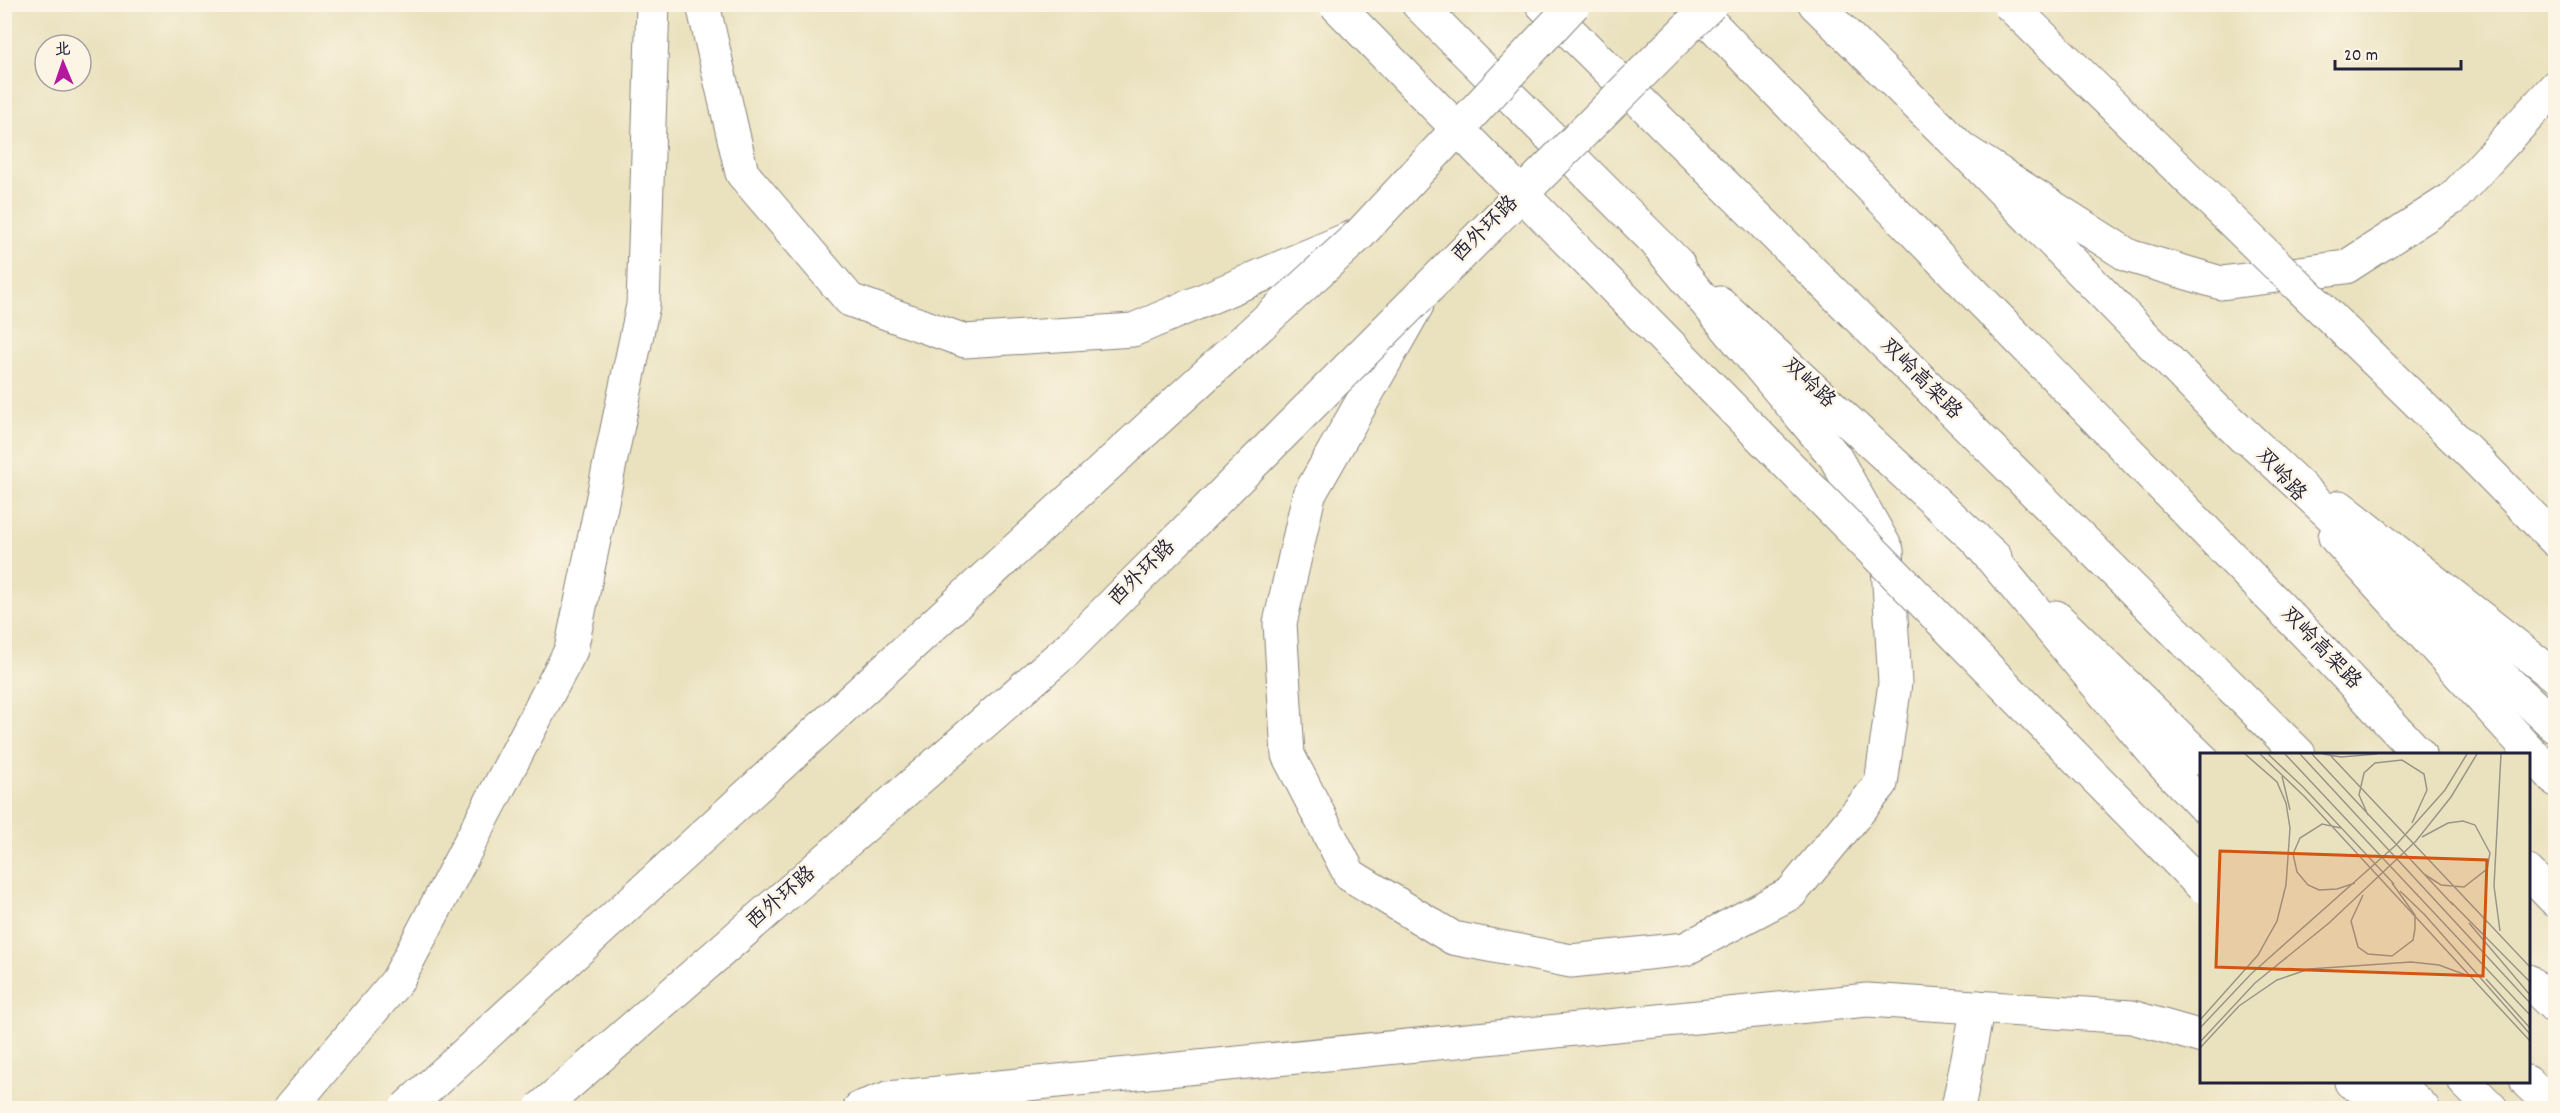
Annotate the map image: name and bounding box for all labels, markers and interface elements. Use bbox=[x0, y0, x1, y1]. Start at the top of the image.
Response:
north arrow bbox=[33, 33, 93, 93]
scale bar bbox=[2335, 33, 2461, 71]
text: 北 bbox=[54, 39, 71, 62]
text: 20 m bbox=[2344, 44, 2378, 69]
street label: 西外环路 bbox=[1446, 190, 1526, 270]
street label: 双岭高架路 bbox=[1872, 332, 1968, 428]
street label: 双岭路 bbox=[1775, 352, 1841, 416]
street label: 双岭路 bbox=[2248, 443, 2312, 509]
street label: 西外环路 bbox=[1103, 534, 1183, 614]
street label: 双岭高架路 bbox=[2273, 601, 2367, 697]
inset map bbox=[2200, 753, 2530, 1083]
street label: 西外环路 bbox=[740, 860, 824, 938]

